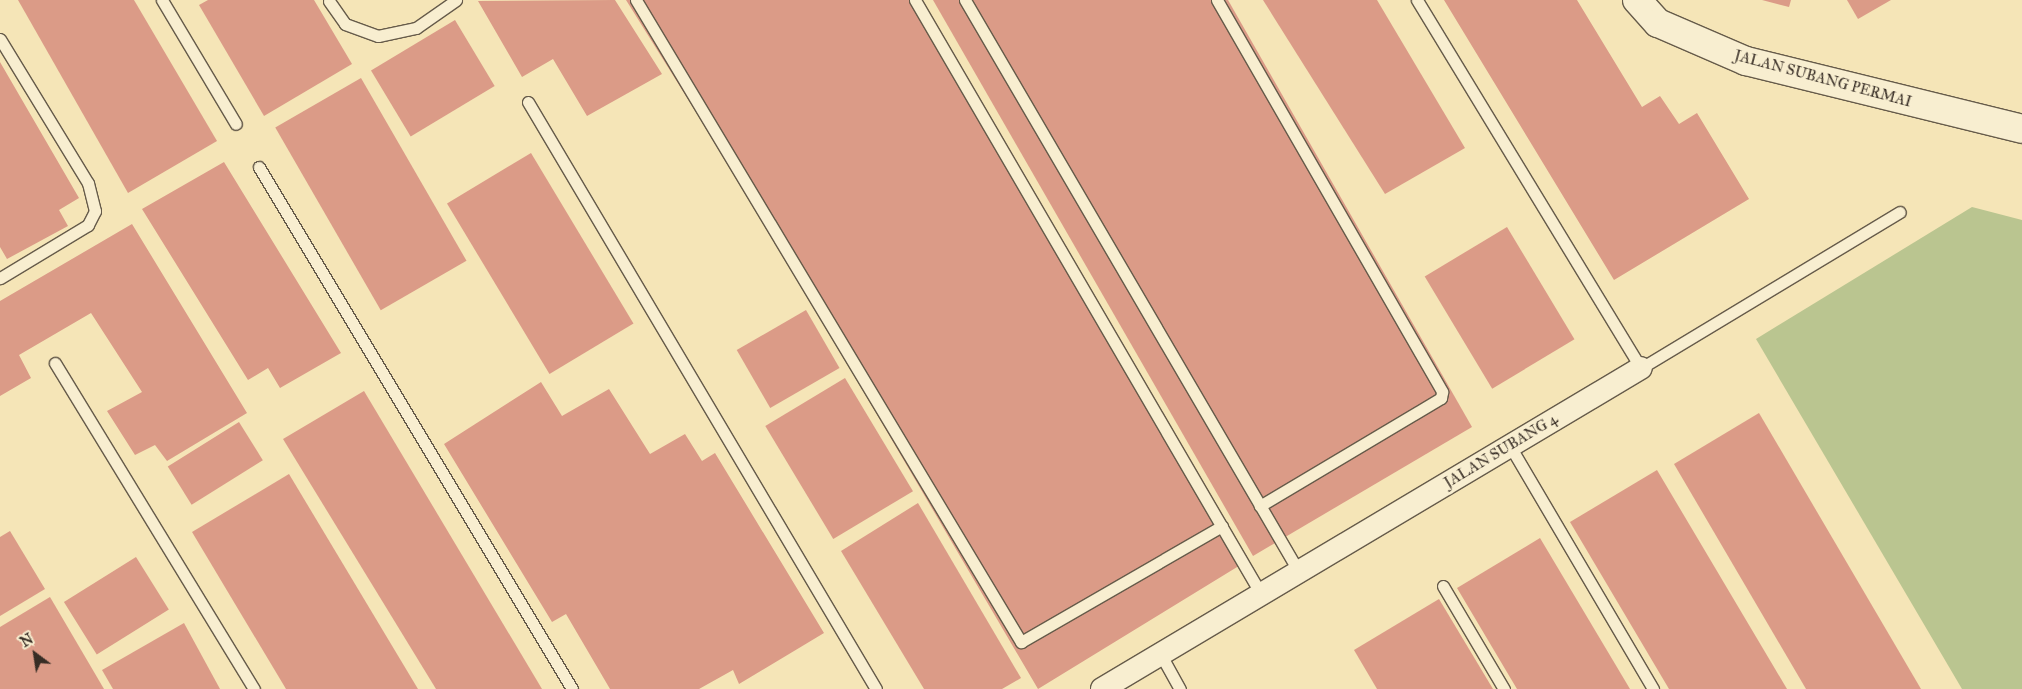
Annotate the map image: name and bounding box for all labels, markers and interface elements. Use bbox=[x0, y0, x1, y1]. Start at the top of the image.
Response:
street label: JALAN SUBANG PERMAI bbox=[1732, 47, 1914, 111]
street label: JALAN SUBANG 4 bbox=[1441, 410, 1561, 492]
north arrow bbox=[10, 629, 60, 679]
text: N bbox=[18, 630, 36, 651]

